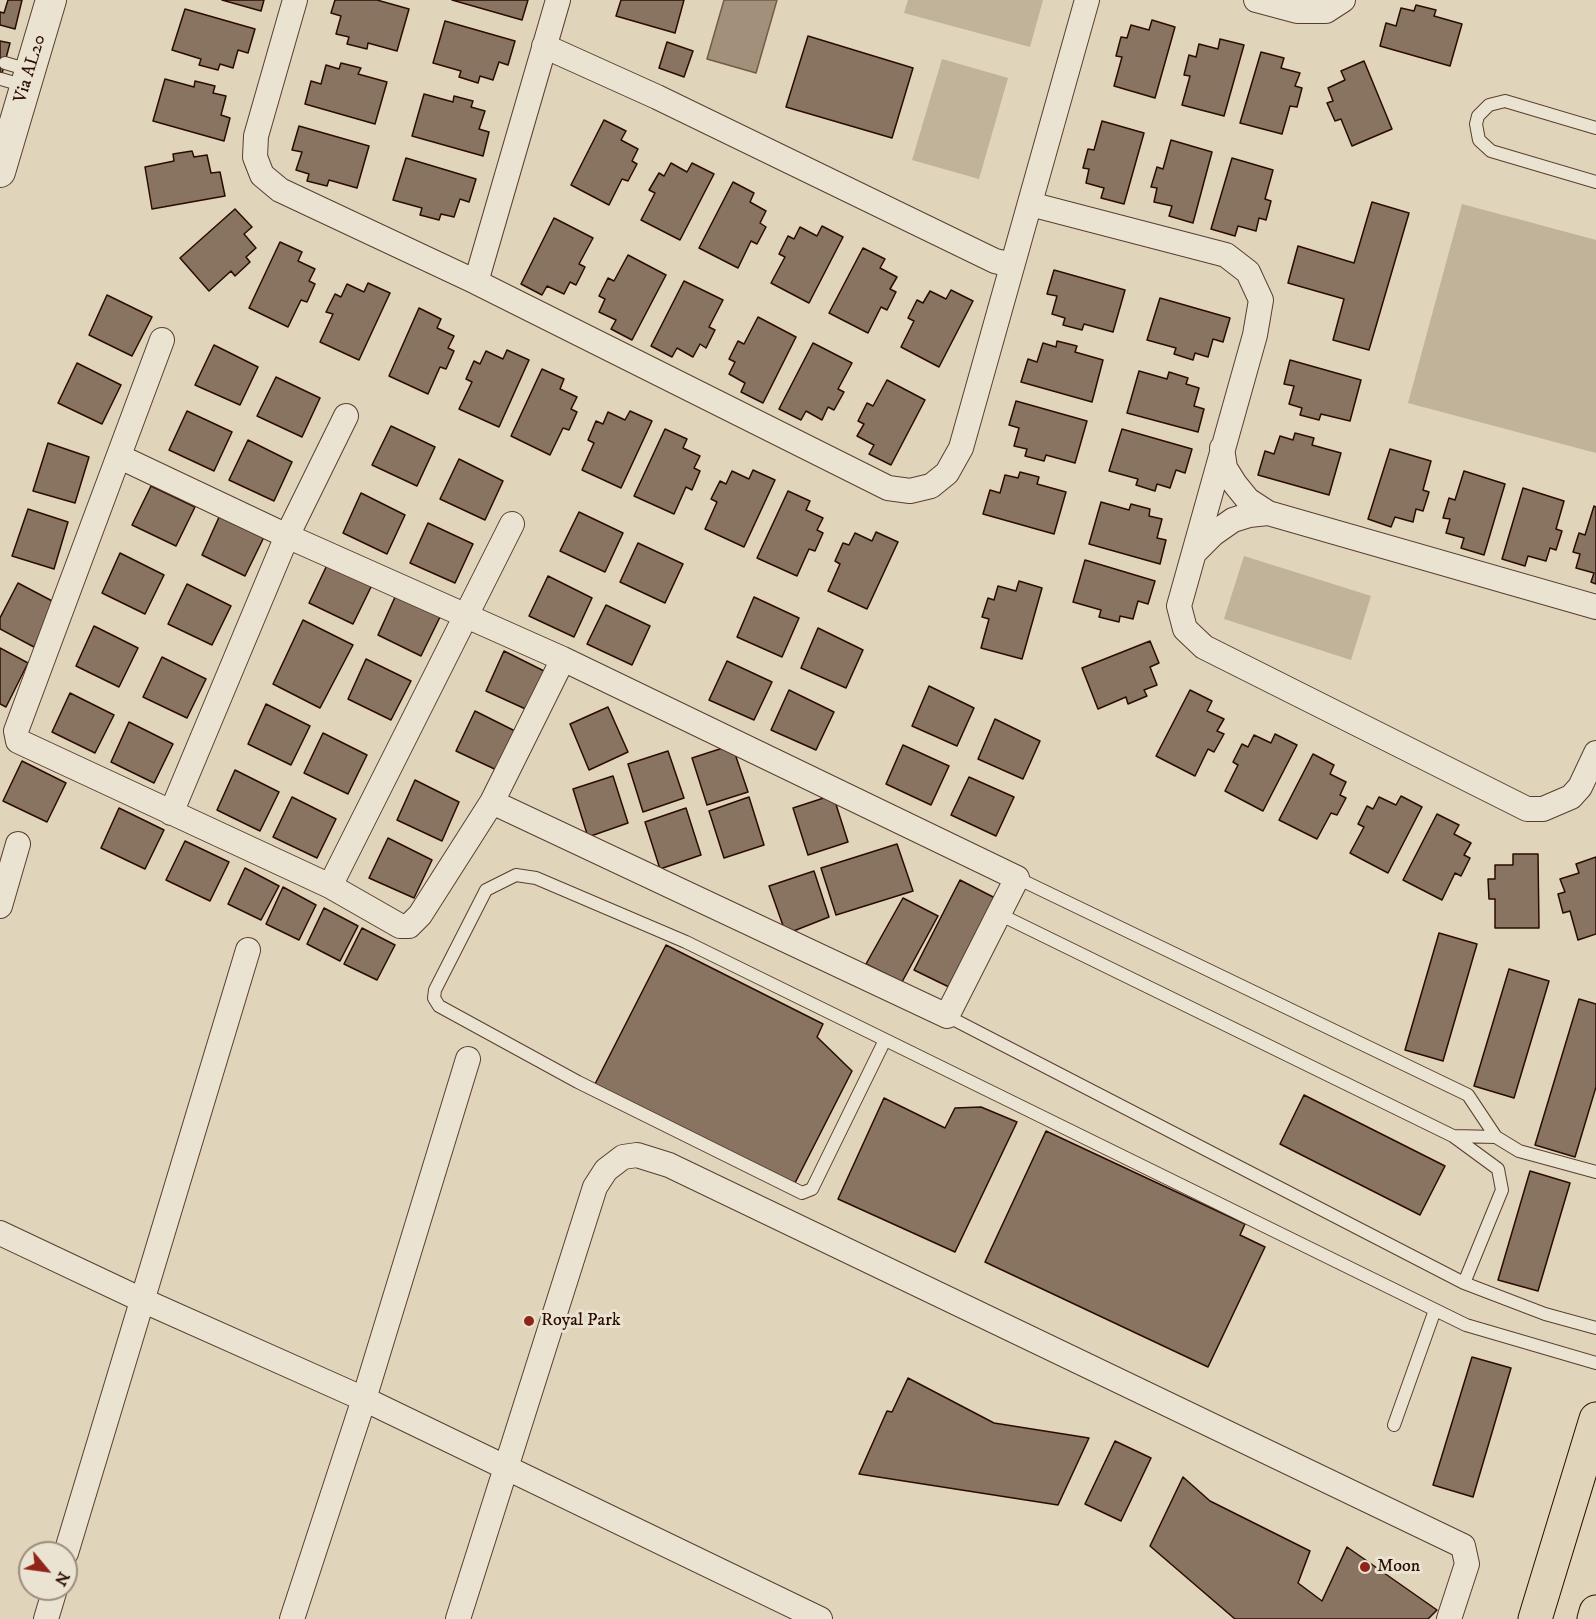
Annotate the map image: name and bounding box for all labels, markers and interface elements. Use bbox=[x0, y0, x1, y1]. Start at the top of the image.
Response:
street label: Via AL20 bbox=[10, 32, 52, 106]
place label: Royal Park bbox=[541, 1310, 621, 1332]
marker: Royal Park bbox=[522, 1314, 536, 1328]
north arrow bbox=[18, 1541, 78, 1601]
place label: Moon bbox=[1377, 1556, 1420, 1578]
marker: Moon bbox=[1358, 1560, 1372, 1574]
text: N bbox=[50, 1568, 74, 1589]

